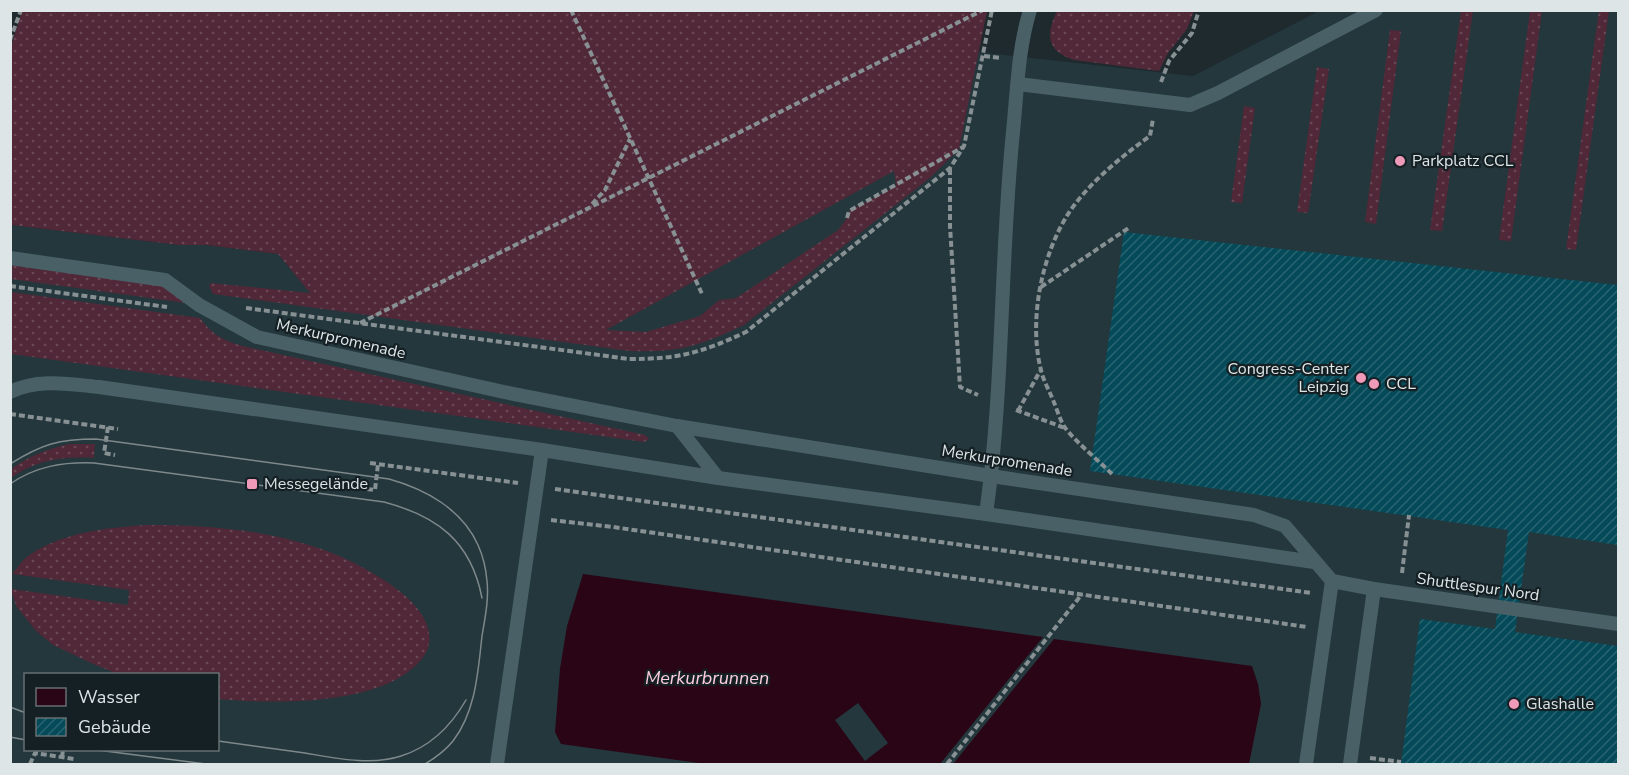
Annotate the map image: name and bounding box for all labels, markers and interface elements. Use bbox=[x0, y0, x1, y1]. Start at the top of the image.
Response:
place label: Parkplatz CCL bbox=[1412, 150, 1514, 172]
marker: Parkplatz CCL bbox=[1393, 154, 1407, 168]
street label: Merkurpromenade bbox=[274, 313, 408, 365]
place label: Congress-Center Leipzig bbox=[1228, 358, 1349, 398]
marker: Congress-Center Leipzig bbox=[1354, 371, 1368, 385]
place label: CCL bbox=[1386, 373, 1416, 395]
marker: CCL bbox=[1367, 377, 1381, 391]
street label: Merkurpromenade bbox=[940, 440, 1074, 482]
place label: Messegelände bbox=[264, 473, 368, 495]
marker: Messegelände bbox=[245, 477, 259, 491]
street label: Shuttlespur Nord bbox=[1415, 568, 1541, 606]
water label: Merkurbrunnen bbox=[645, 666, 769, 690]
legend bbox=[24, 673, 219, 751]
text: Wasser bbox=[78, 685, 140, 709]
place label: Glashalle bbox=[1526, 693, 1594, 715]
marker: Glashalle bbox=[1507, 697, 1521, 711]
text: Gebäude bbox=[78, 715, 151, 739]

